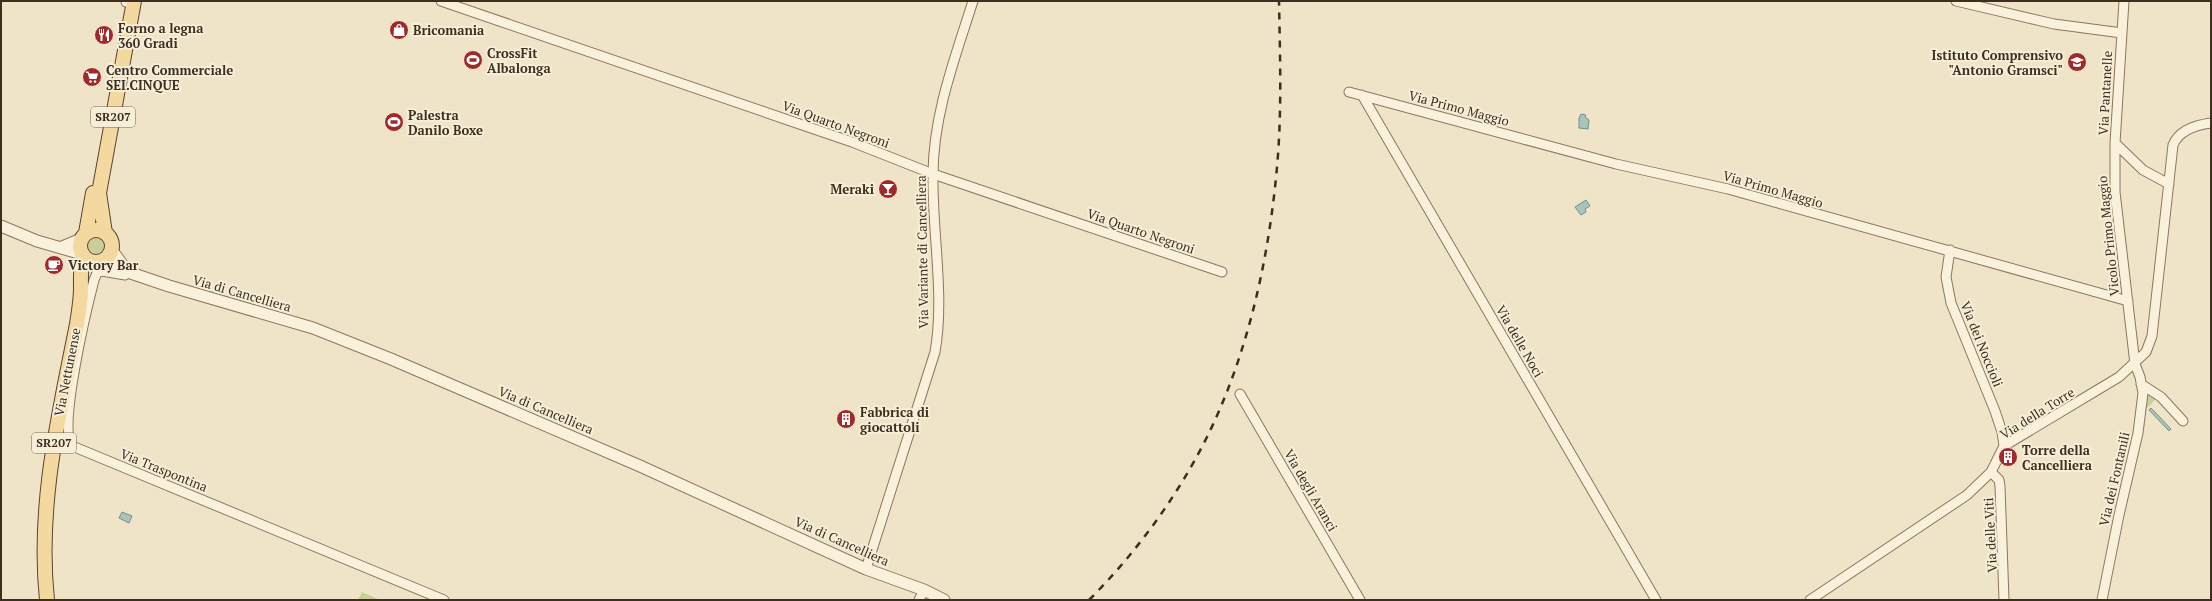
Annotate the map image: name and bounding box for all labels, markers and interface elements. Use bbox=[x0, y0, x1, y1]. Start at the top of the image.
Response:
place label: Forno a legna 360 Gradi bbox=[118, 19, 204, 52]
shop icon: Bricomania bbox=[388, 19, 410, 41]
place label: Bricomania bbox=[413, 21, 485, 39]
restaurant icon: Forno a legna 360 Gradi bbox=[93, 24, 115, 46]
place label: CrossFit Albalonga bbox=[487, 44, 551, 77]
place label: Istituto Comprensivo "Antonio Gramsci" bbox=[1932, 46, 2063, 79]
sports icon: CrossFit Albalonga bbox=[462, 49, 484, 71]
street label: Via Pantanelle bbox=[2094, 50, 2116, 136]
school or university icon: Istituto Comprensivo "Antonio Gramsci" bbox=[2066, 51, 2088, 73]
place label: Centro Commerciale SEI.CINQUE bbox=[106, 61, 233, 94]
supermarket icon: Centro Commerciale SEI.CINQUE bbox=[81, 66, 103, 88]
street label: Via Primo Maggio bbox=[1407, 86, 1511, 130]
street label: Via Quarto Negroni bbox=[780, 96, 892, 152]
place label: Palestra Danilo Boxe bbox=[408, 106, 483, 139]
road number: SR207 bbox=[91, 107, 135, 127]
sports icon: Palestra Danilo Boxe bbox=[383, 111, 405, 133]
street label: Via Primo Maggio bbox=[1721, 166, 1825, 212]
street label: Via Variante di Cancelliera bbox=[912, 175, 932, 329]
street label: Vicolo Primo Maggio bbox=[2093, 175, 2123, 297]
bar icon: Meraki bbox=[877, 178, 899, 200]
place label: Meraki bbox=[830, 180, 874, 198]
street label: Via Quarto Negroni bbox=[1085, 204, 1197, 258]
cafe icon: Victory Bar bbox=[43, 254, 65, 276]
place label: Victory Bar bbox=[68, 256, 139, 274]
street label: Via di Cancelliera bbox=[191, 270, 294, 316]
street label: Via dei Noccioli bbox=[1957, 298, 2007, 390]
street label: Via delle Noci bbox=[1492, 302, 1548, 380]
street label: Via Nettunense bbox=[50, 326, 84, 418]
street label: Via di Cancelliera bbox=[496, 382, 597, 438]
street label: Via della Torre bbox=[1996, 383, 2078, 443]
place label: Fabbrica di giocattoli bbox=[860, 403, 929, 436]
building icon: Fabbrica di giocattoli bbox=[835, 408, 857, 430]
street label: Via dei Fontanili bbox=[2094, 430, 2134, 528]
road number: SR207 bbox=[32, 433, 76, 453]
place label: Torre della Cancelliera bbox=[2022, 441, 2093, 474]
street label: Via Traspontina bbox=[118, 444, 211, 496]
street label: Via degli Aranci bbox=[1280, 446, 1342, 534]
building icon: Torre della Cancelliera bbox=[1997, 446, 2019, 468]
street label: Via delle Viti bbox=[1979, 497, 2001, 573]
street label: Via di Cancelliera bbox=[792, 512, 892, 570]

